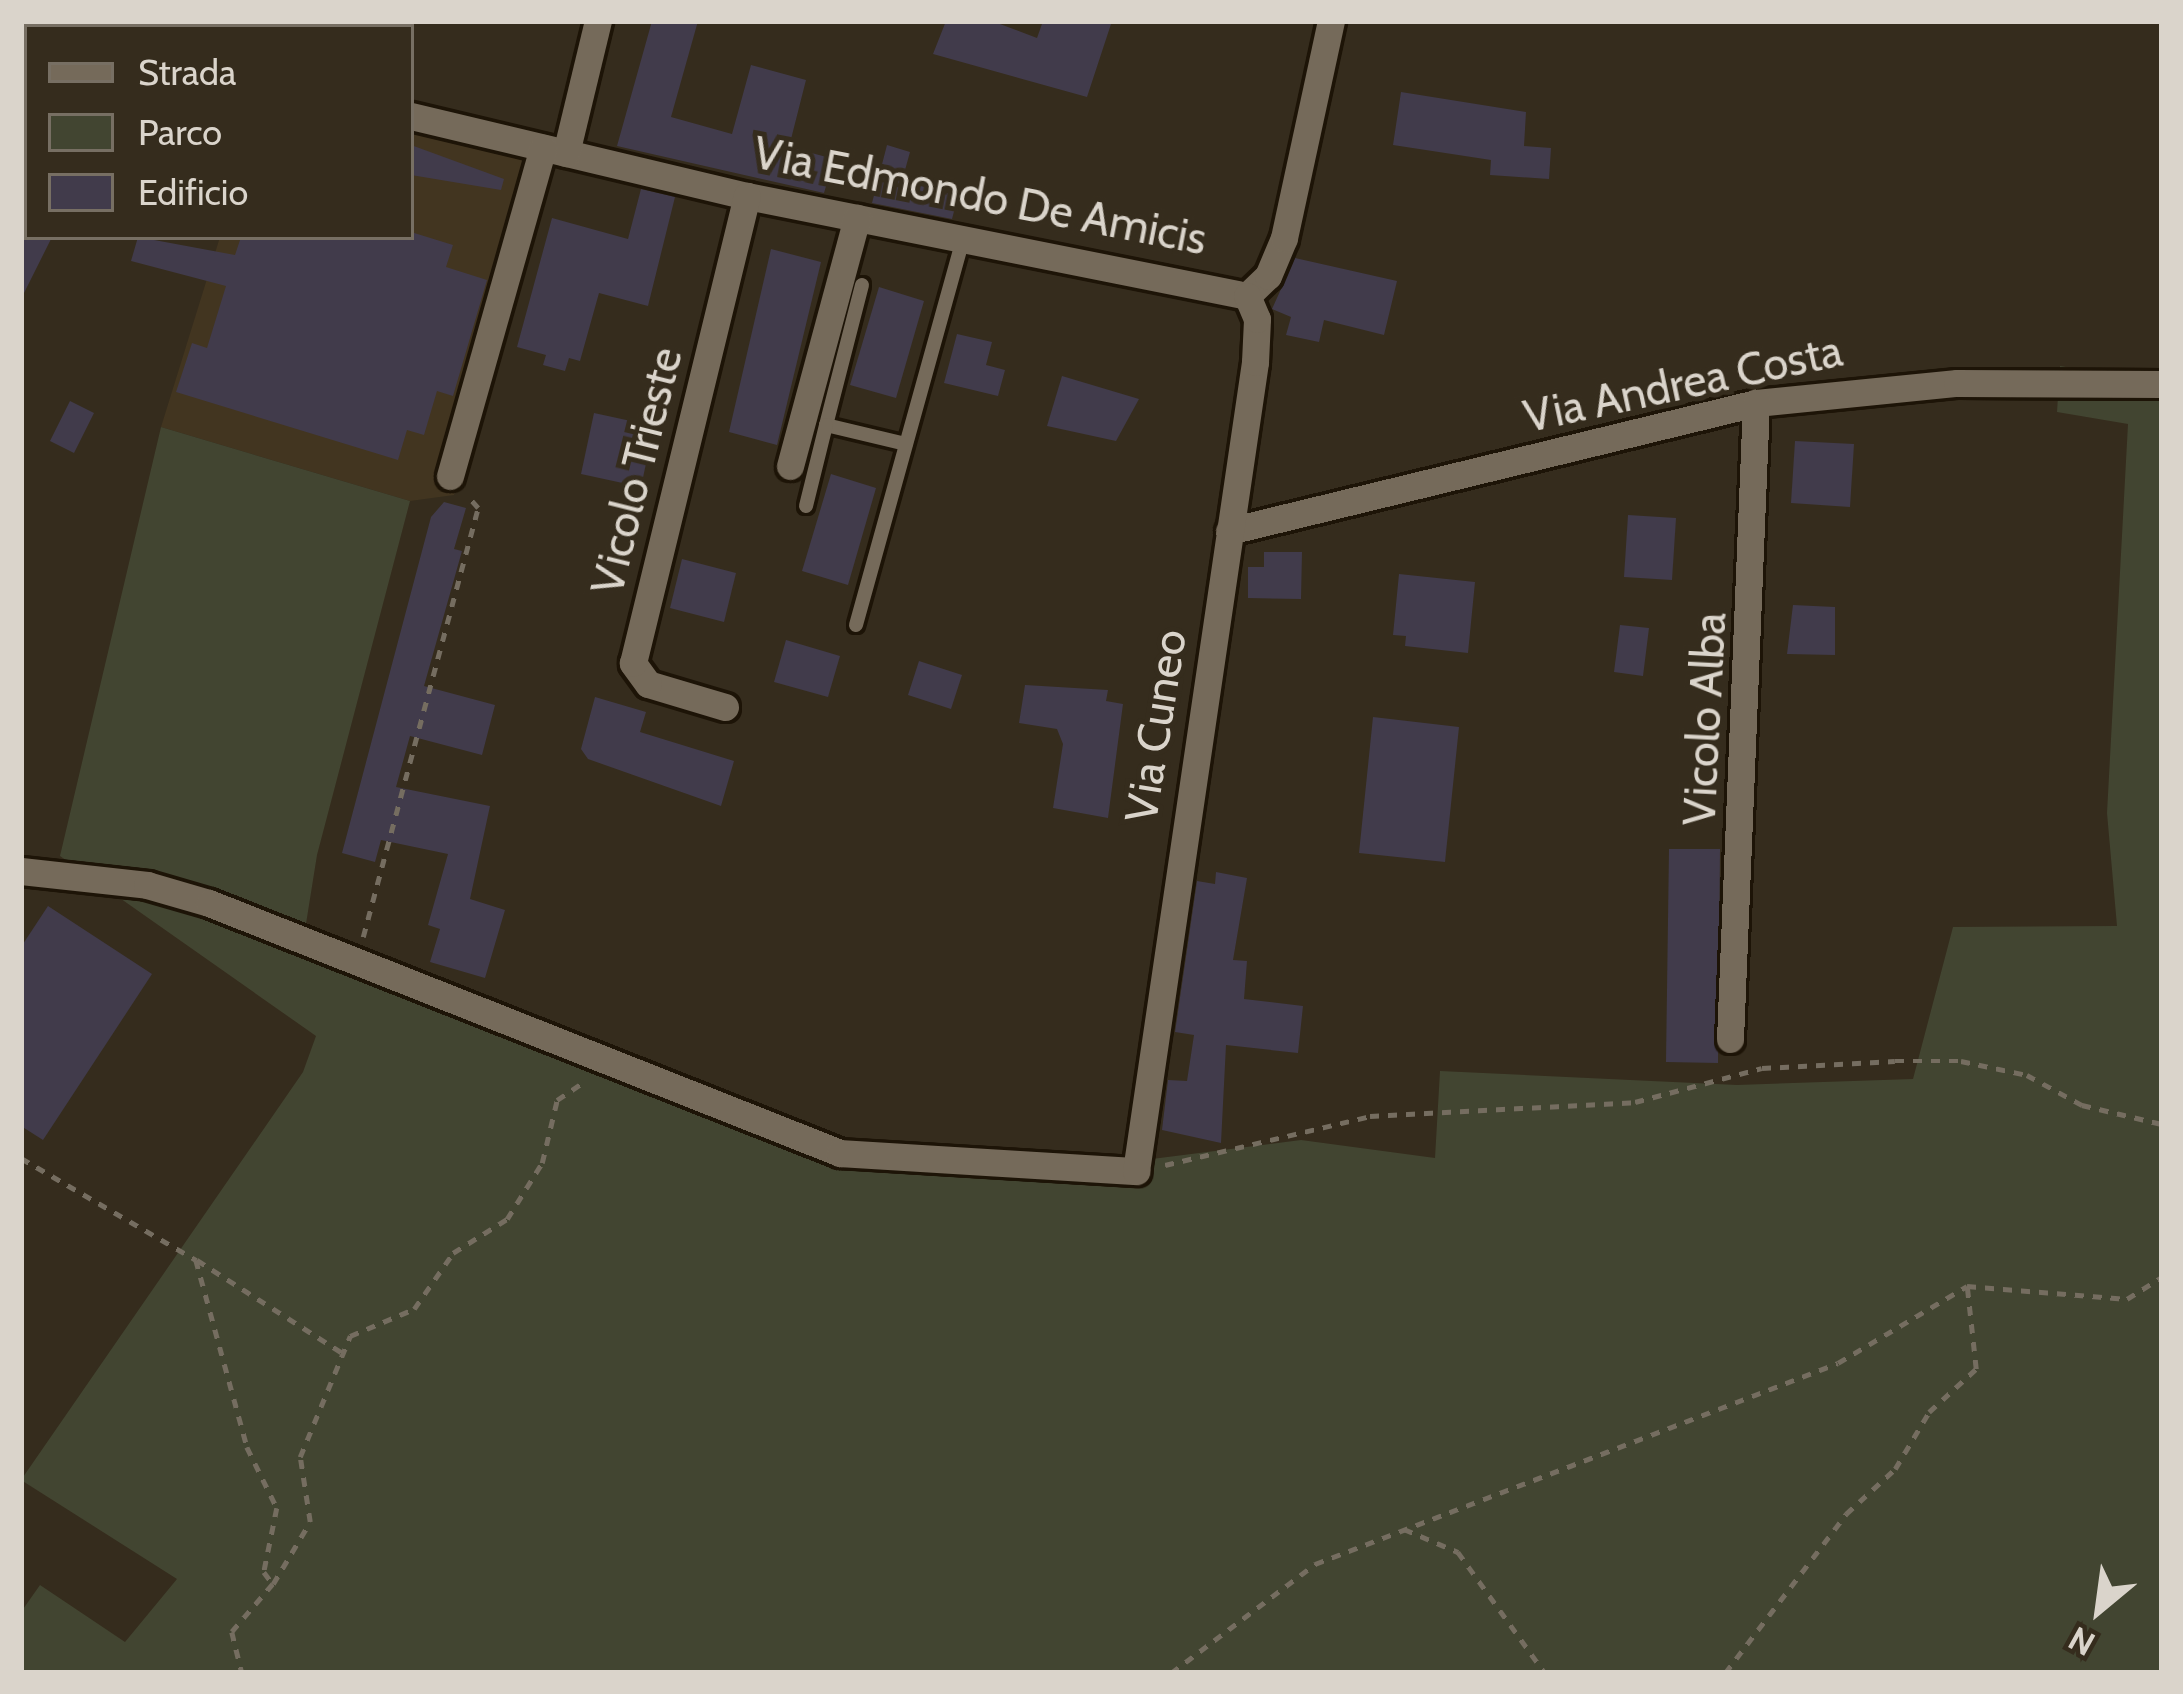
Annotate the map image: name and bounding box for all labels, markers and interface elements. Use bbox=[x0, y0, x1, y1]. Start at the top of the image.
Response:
legend bbox=[24, 24, 414, 240]
text: Strada bbox=[138, 50, 236, 94]
text: Parco bbox=[138, 110, 222, 154]
street label: Via Edmondo De Amicis bbox=[749, 126, 1211, 266]
text: Edificio bbox=[138, 170, 248, 214]
street label: Via Andrea Costa bbox=[1519, 324, 1847, 444]
street label: Vicolo Trieste bbox=[580, 342, 694, 600]
street label: Vicolo Alba bbox=[1672, 611, 1738, 827]
street label: Via Cuneo bbox=[1114, 626, 1198, 826]
north arrow bbox=[2039, 1550, 2159, 1670]
text: N bbox=[2062, 1618, 2101, 1665]

